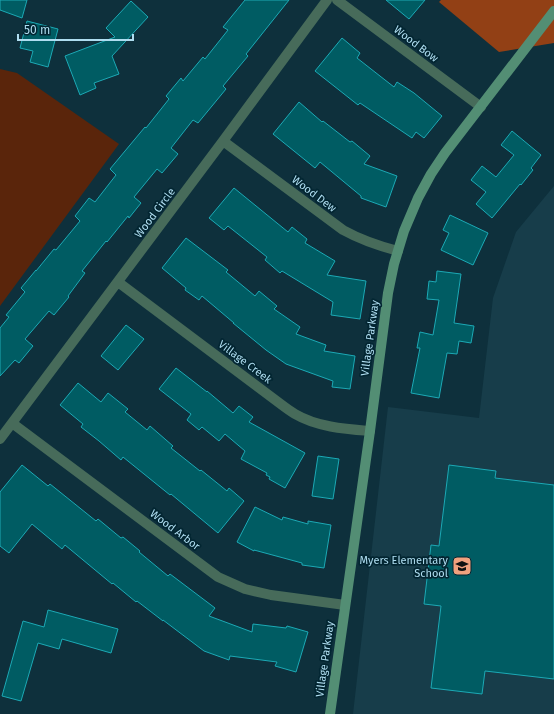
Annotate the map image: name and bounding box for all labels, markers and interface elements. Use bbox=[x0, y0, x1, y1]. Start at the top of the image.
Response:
scale bar bbox=[18, 16, 133, 42]
text: 50 m bbox=[24, 23, 50, 37]
street label: Wood Bow bbox=[391, 23, 441, 65]
street label: Wood Dew bbox=[289, 173, 339, 215]
street label: Wood Circle bbox=[132, 186, 178, 240]
street label: Village Parkway bbox=[358, 299, 382, 377]
street label: Village Creek bbox=[216, 338, 275, 387]
street label: Wood Arbor bbox=[147, 507, 203, 553]
place label: Myers Elementary School bbox=[360, 554, 449, 580]
school or university icon: Myers Elementary School bbox=[451, 555, 473, 577]
street label: Village Parkway bbox=[313, 620, 337, 698]

